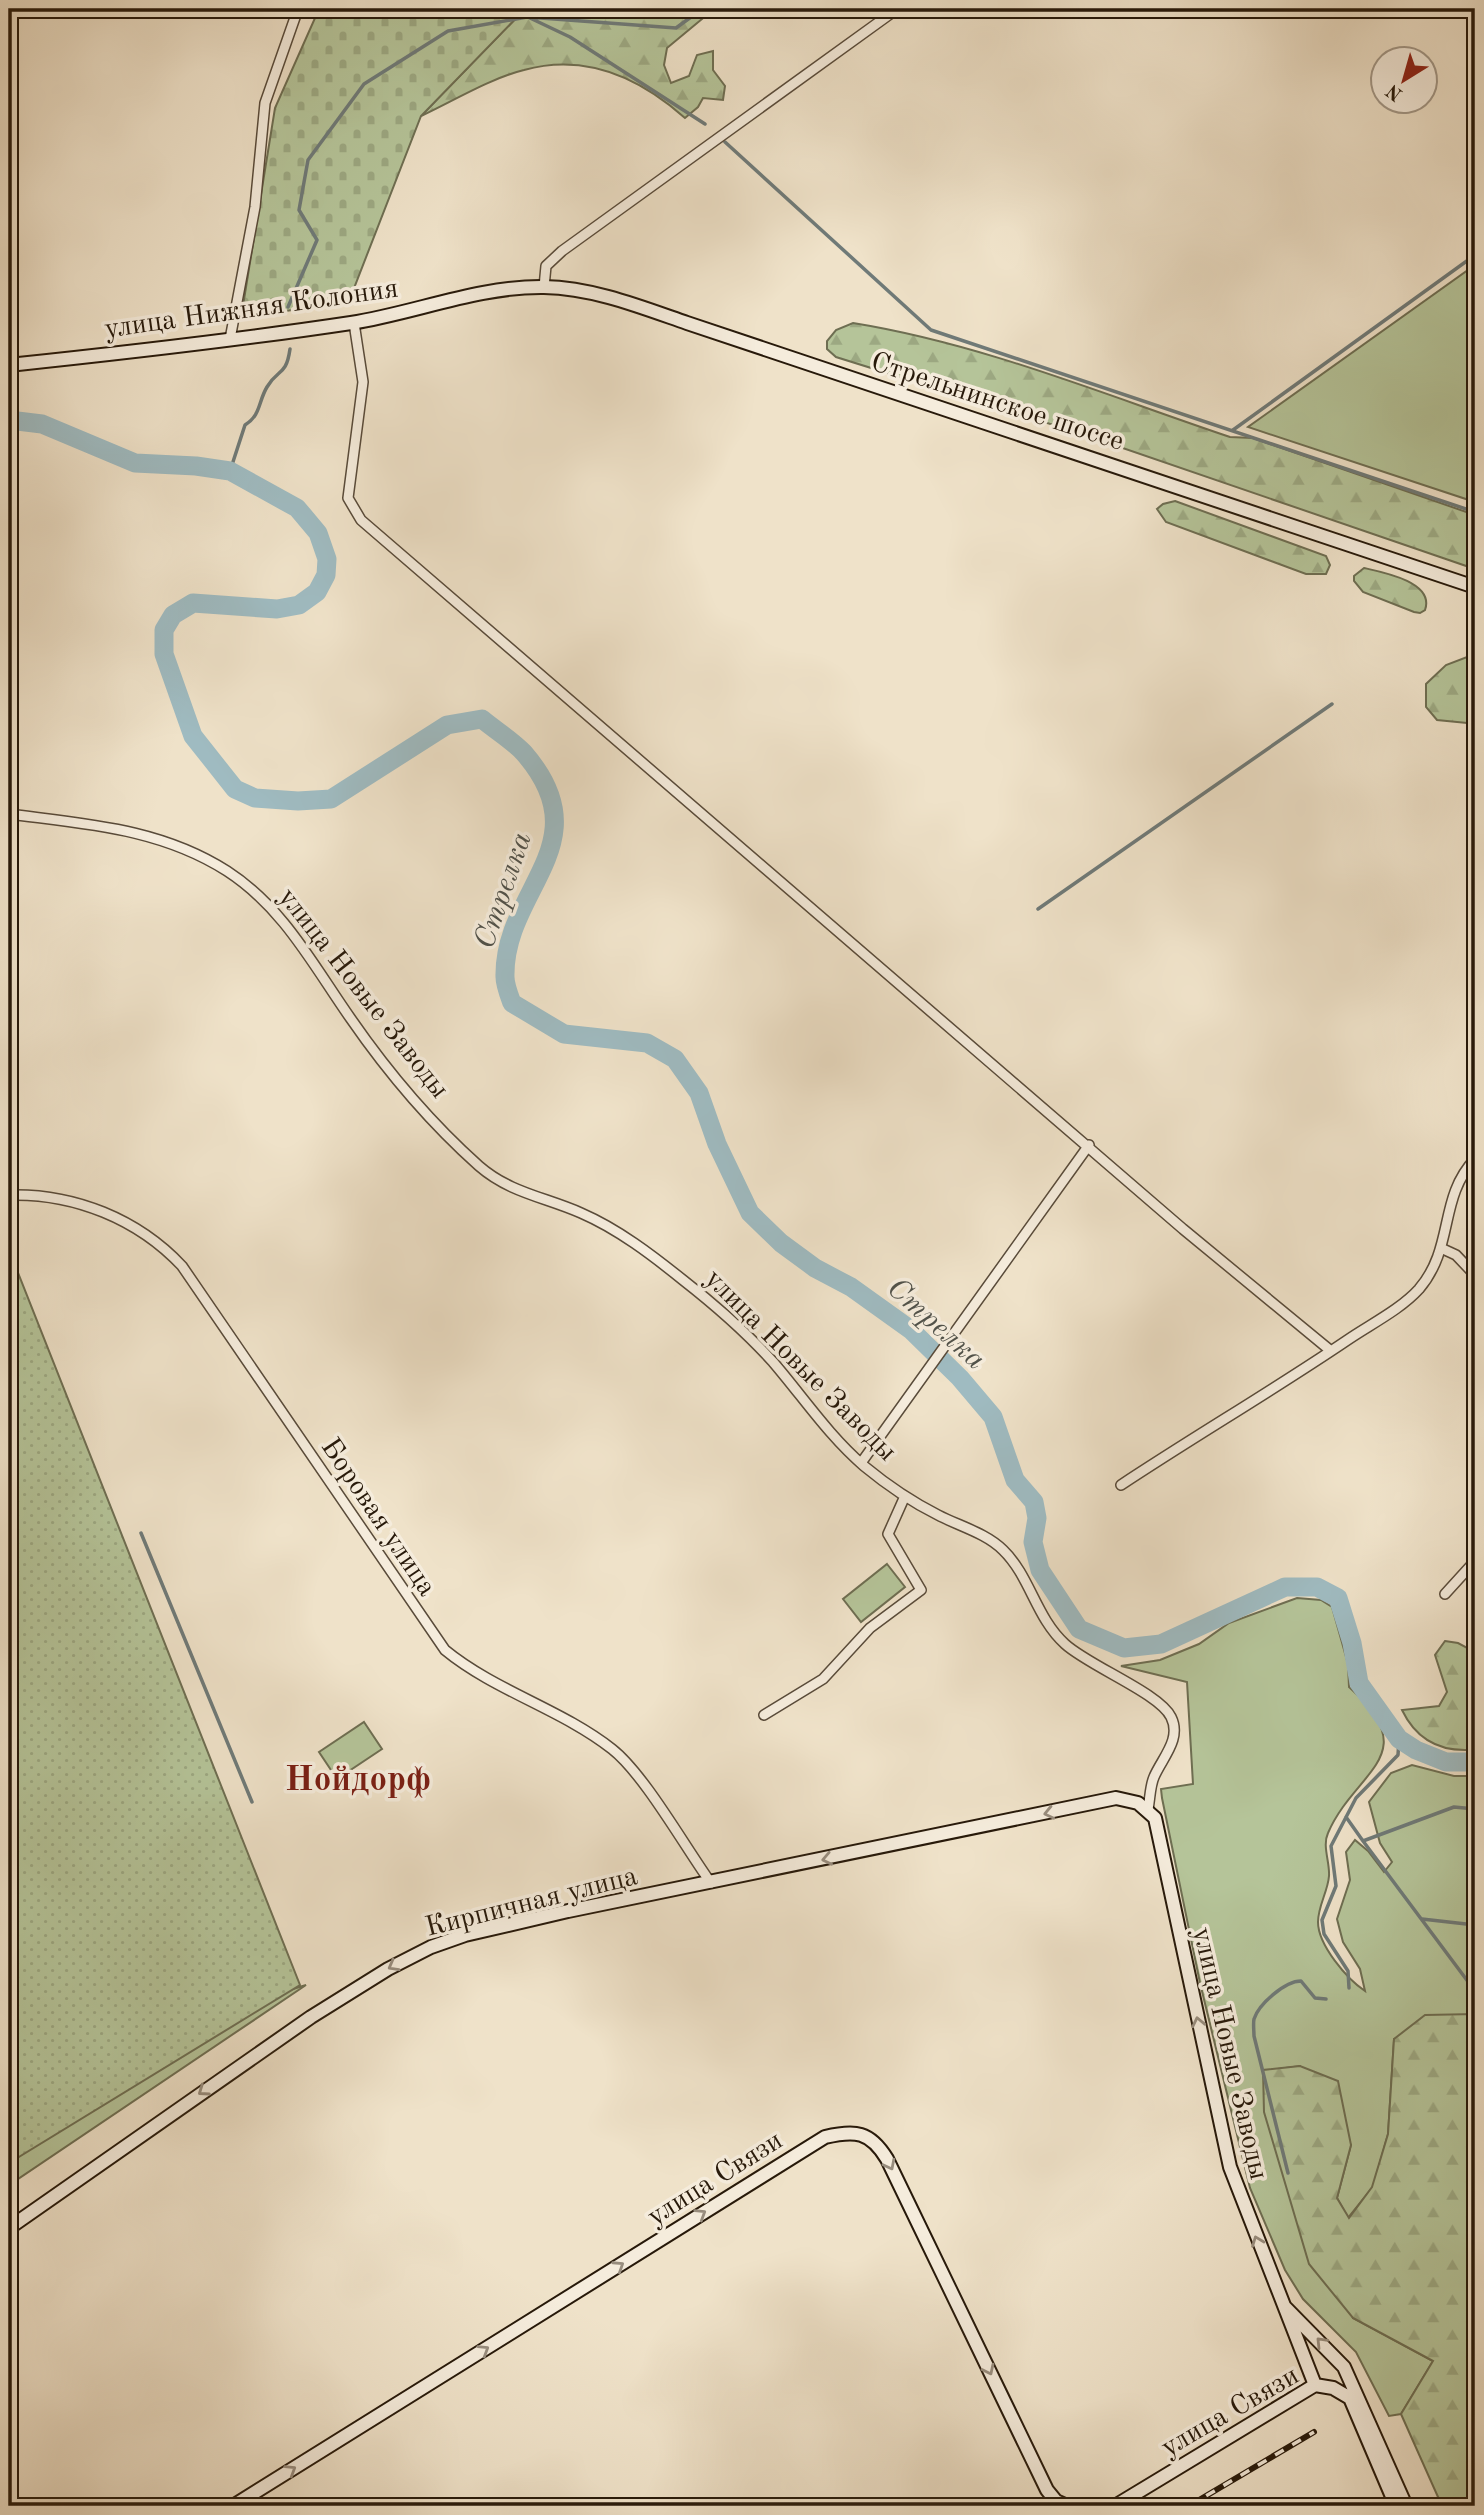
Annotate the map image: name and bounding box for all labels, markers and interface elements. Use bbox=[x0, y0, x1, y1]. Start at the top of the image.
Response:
north arrow bbox=[1368, 46, 1438, 116]
text: N bbox=[1383, 79, 1407, 104]
street label: улица Нижняя Колония bbox=[103, 275, 400, 344]
street label: Стрельнинское шоссе bbox=[867, 349, 1127, 457]
water label: Стрелка bbox=[470, 829, 538, 953]
street label: улица Новые Заводы bbox=[272, 884, 453, 1104]
street label: улица Новые Заводы bbox=[699, 1265, 901, 1467]
water label: Стрелка bbox=[881, 1273, 991, 1376]
street label: Боровая улица bbox=[315, 1434, 440, 1602]
district label: Нойдорф bbox=[285, 1763, 431, 1798]
one-way arrow bbox=[1043, 1804, 1055, 1819]
one-way arrow bbox=[821, 1851, 833, 1866]
street label: Кирпичная улица bbox=[423, 1863, 641, 1943]
street label: улица Новые Заводы bbox=[1186, 1925, 1272, 2183]
one-way arrow bbox=[388, 1958, 400, 1971]
one-way arrow bbox=[1191, 2016, 1206, 2028]
one-way arrow bbox=[198, 2083, 211, 2096]
street label: улица Связи bbox=[643, 2127, 788, 2232]
one-way arrow bbox=[882, 2158, 895, 2170]
one-way arrow bbox=[693, 2210, 706, 2223]
one-way arrow bbox=[1252, 2236, 1266, 2248]
one-way arrow bbox=[611, 2261, 624, 2274]
one-way arrow bbox=[1316, 2337, 1329, 2350]
one-way arrow bbox=[477, 2346, 490, 2359]
street label: улица Связи bbox=[1157, 2362, 1304, 2463]
one-way arrow bbox=[981, 2363, 995, 2375]
one-way arrow bbox=[283, 2466, 296, 2479]

